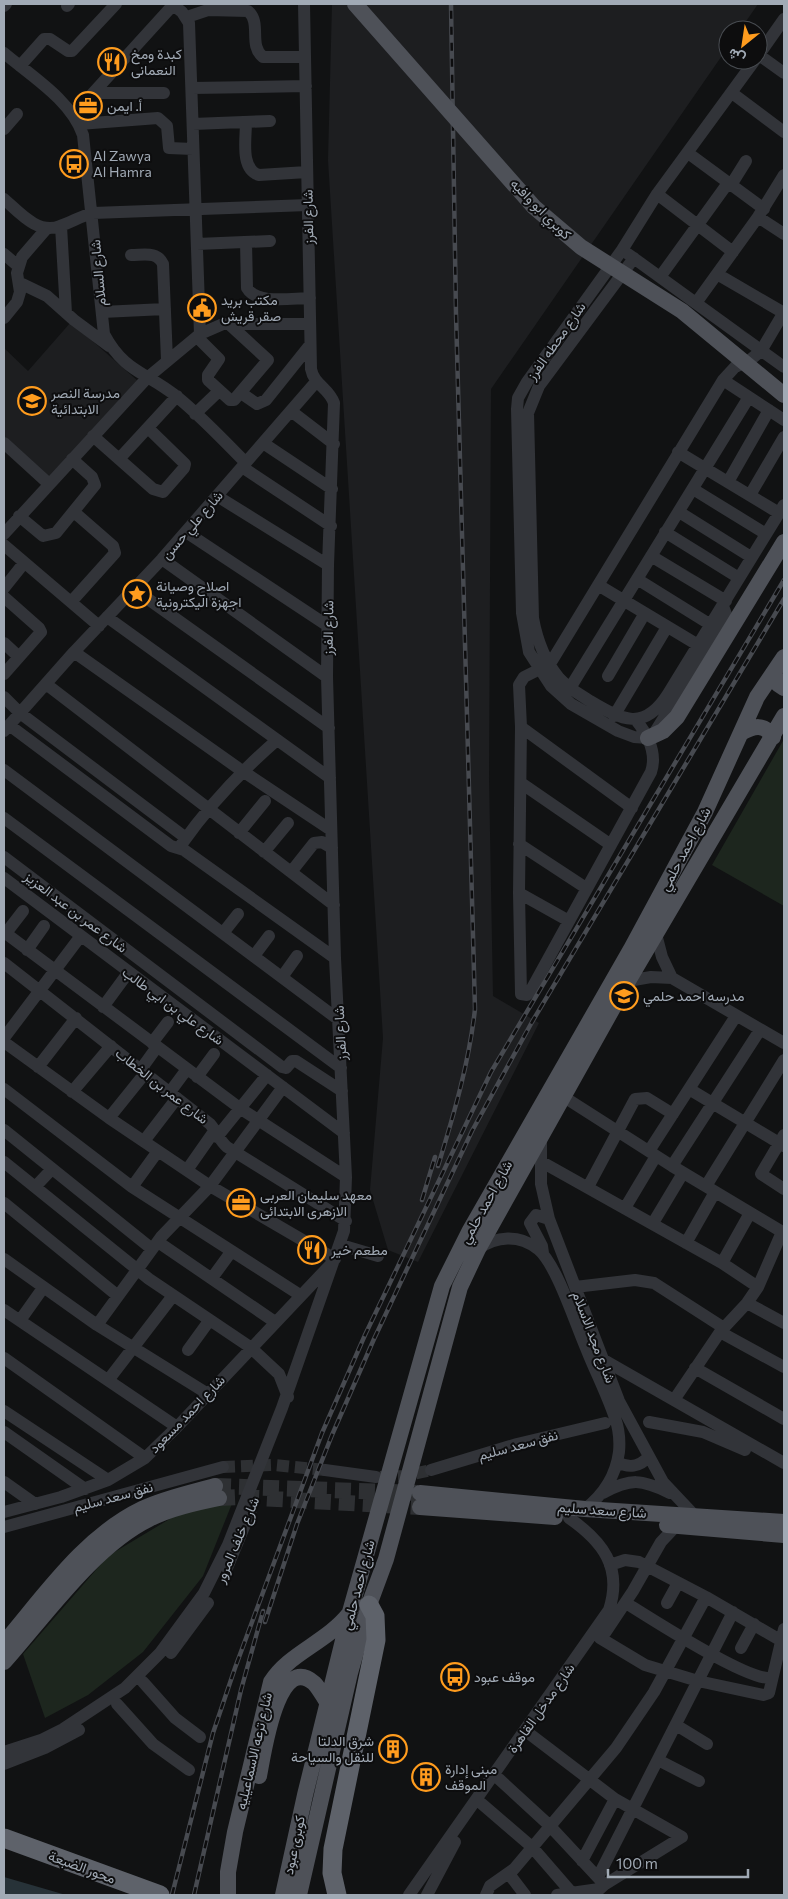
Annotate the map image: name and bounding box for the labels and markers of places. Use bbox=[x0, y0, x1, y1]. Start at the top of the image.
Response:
place label: كبدة ومخ النعمانى bbox=[131, 45, 182, 79]
restaurant icon: كبدة ومخ النعمانى bbox=[97, 47, 127, 77]
office icon: أ. ايمن bbox=[73, 91, 103, 121]
place label: أ. ايمن bbox=[107, 97, 142, 115]
place label: Al Zawya Al Hamra bbox=[93, 147, 152, 180]
bus stop icon: Al Zawya Al Hamra bbox=[59, 149, 89, 179]
place label: مكتب بريد صقر قريش bbox=[221, 291, 282, 325]
public building icon: مكتب بريد صقر قريش bbox=[187, 293, 217, 323]
place label: مدرسة النصر الابتدائية bbox=[50, 384, 120, 418]
school or university icon: مدرسة النصر الابتدائية bbox=[17, 386, 47, 416]
place label: اصلاح وصيانة اجهزة اليكترونية bbox=[156, 577, 241, 611]
place icon: اصلاح وصيانة اجهزة اليكترونية bbox=[122, 579, 152, 609]
school or university icon: مدرسه احمد حلمي bbox=[609, 981, 639, 1011]
place label: مدرسه احمد حلمي bbox=[643, 987, 745, 1008]
place label: معهد سليمان العربى الازهرى الابتدائى bbox=[260, 1186, 372, 1220]
office icon: معهد سليمان العربى الازهرى الابتدائى bbox=[226, 1188, 256, 1218]
restaurant icon: مطعم خير bbox=[297, 1235, 327, 1265]
place label: مطعم خير bbox=[330, 1241, 388, 1259]
bus stop icon: موقف عبود bbox=[440, 1662, 470, 1692]
place label: موقف عبود bbox=[474, 1668, 535, 1686]
place label: شرق الدلتا للنقل والسياحة bbox=[291, 1732, 374, 1766]
building icon: شرق الدلتا للنقل والسياحة bbox=[378, 1734, 408, 1764]
place label: مبنى إدارة الموقف bbox=[445, 1760, 497, 1794]
building icon: مبنى إدارة الموقف bbox=[411, 1762, 441, 1792]

